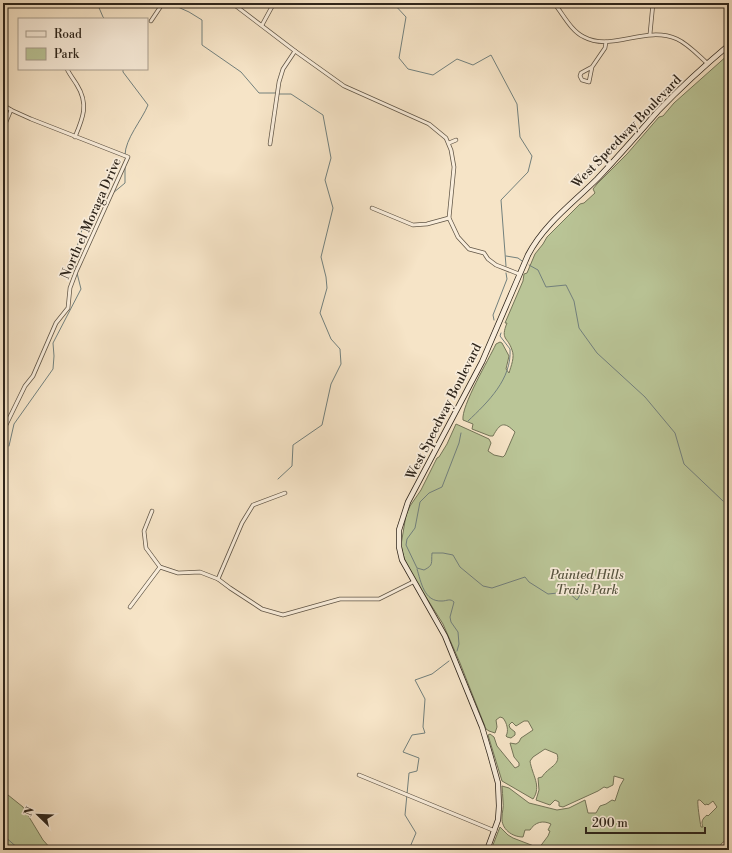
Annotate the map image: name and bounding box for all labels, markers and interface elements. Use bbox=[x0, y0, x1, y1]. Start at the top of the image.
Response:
legend bbox=[18, 18, 148, 70]
text: Road bbox=[54, 27, 82, 42]
text: Park bbox=[54, 47, 80, 62]
street label: West Speedway Boulevard bbox=[568, 71, 685, 192]
street label: North el Moraga Drive bbox=[57, 155, 125, 282]
street label: West Speedway Boulevard bbox=[402, 340, 486, 483]
park label: Painted Hills Trails Park bbox=[549, 567, 624, 598]
north arrow bbox=[18, 795, 58, 835]
text: N bbox=[22, 804, 38, 818]
scale bar bbox=[586, 809, 705, 835]
text: 200 m bbox=[592, 816, 628, 831]

